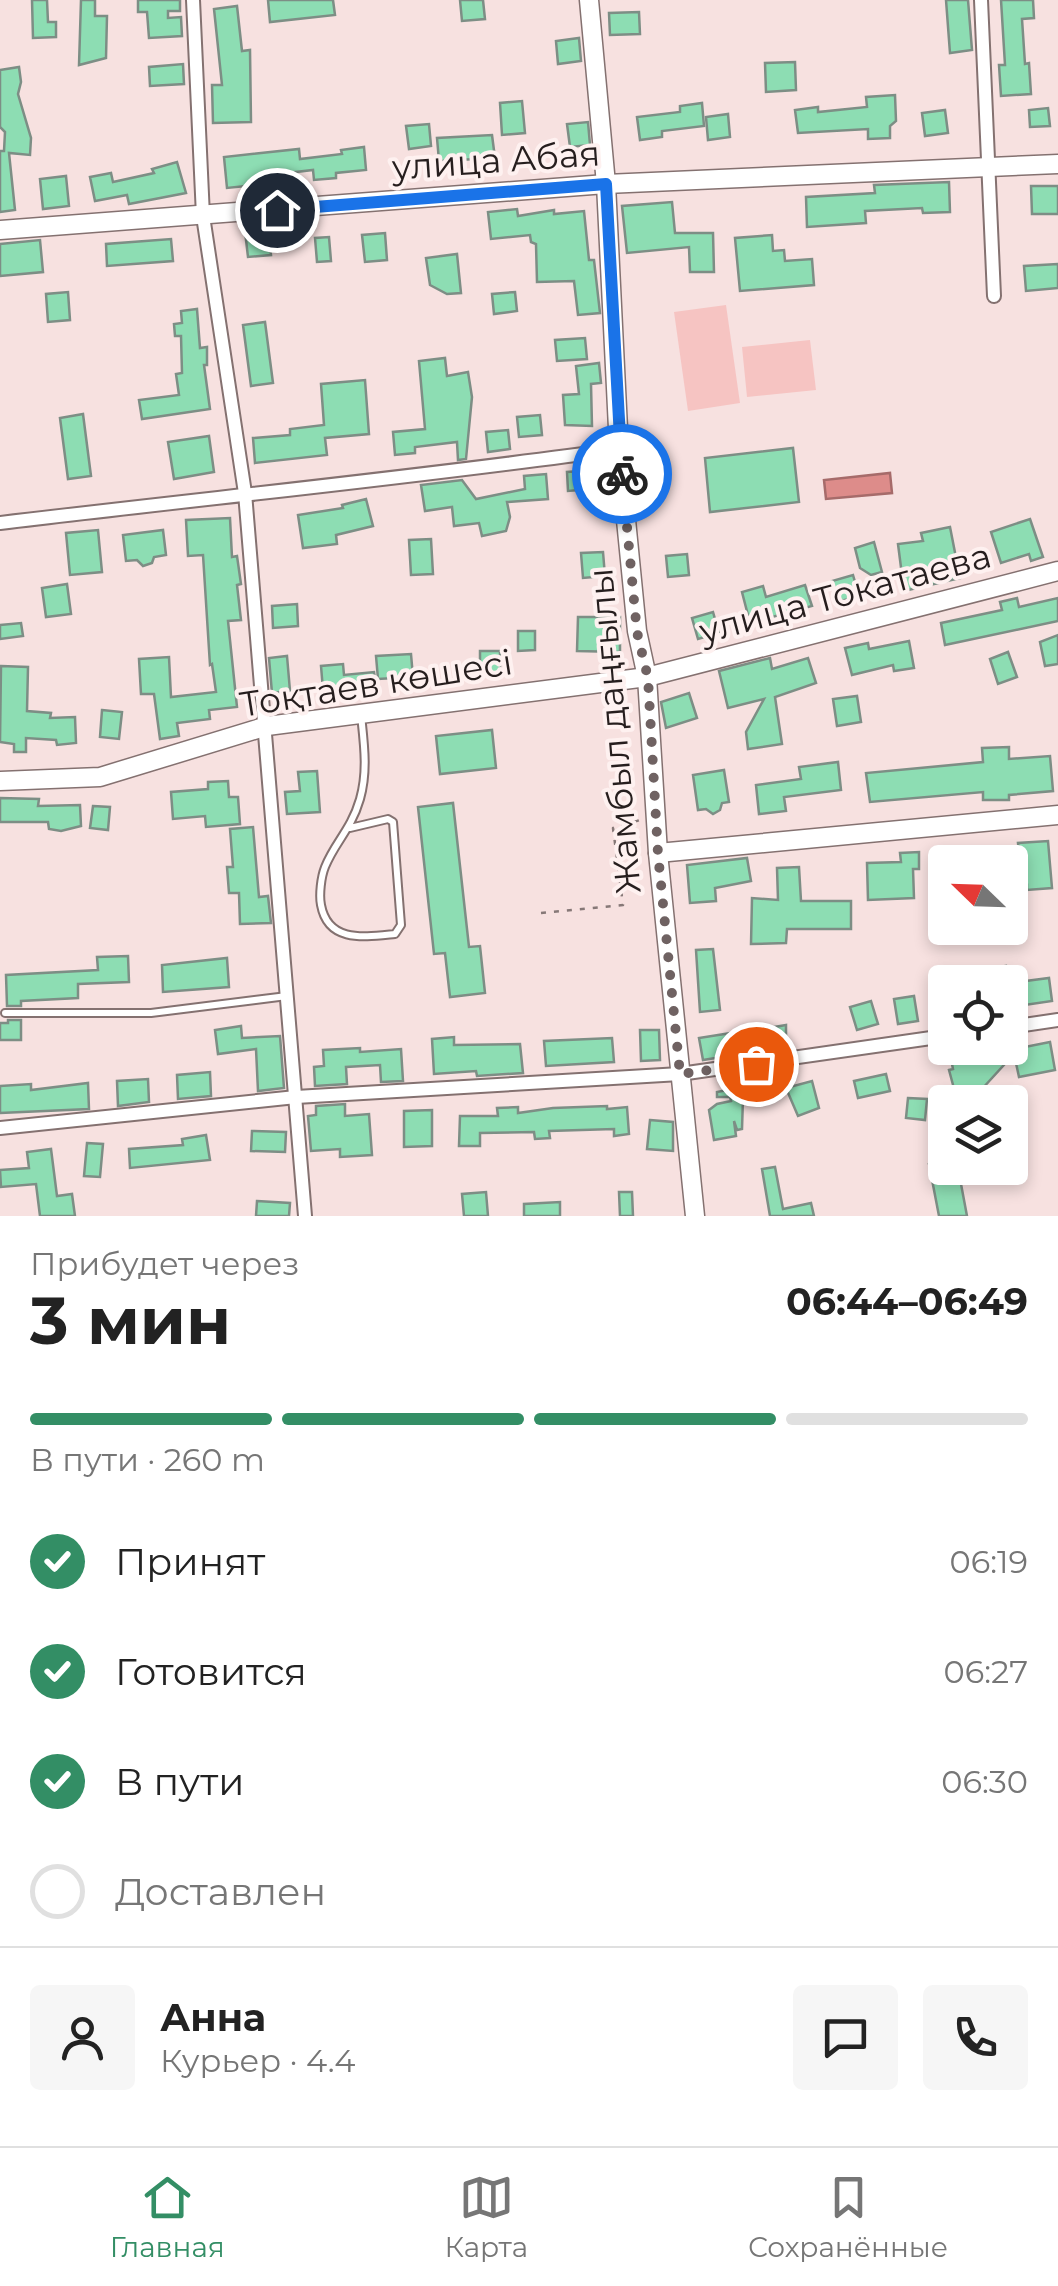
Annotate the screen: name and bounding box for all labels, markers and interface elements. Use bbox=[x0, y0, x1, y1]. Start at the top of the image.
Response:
street label: улица Абая bbox=[389, 131, 602, 189]
pin bbox=[235, 168, 320, 253]
icon: home bbox=[250, 183, 305, 238]
courier bbox=[572, 424, 672, 524]
icon: bike bbox=[595, 447, 650, 502]
street label: улица Токатаева bbox=[694, 533, 995, 653]
street label: Жамбыл даңғылы bbox=[578, 566, 650, 896]
street label: Тоқтаев көшесі bbox=[237, 640, 515, 726]
north arrow bbox=[928, 845, 1028, 945]
map controls bbox=[928, 845, 1028, 1185]
button: locate bbox=[928, 965, 1028, 1065]
pin bbox=[714, 1022, 799, 1107]
icon: bag bbox=[729, 1037, 784, 1092]
button: layers bbox=[928, 1085, 1028, 1185]
text: Прибудет через bbox=[30, 1244, 299, 1283]
text: 06:44–06:49 bbox=[786, 1278, 1028, 1325]
text: 3 мин bbox=[30, 1281, 231, 1360]
text: В пути · 260 m bbox=[30, 1440, 265, 1479]
icon: check bbox=[30, 1534, 85, 1589]
text: Принят bbox=[115, 1538, 265, 1585]
text: 06:19 bbox=[950, 1542, 1028, 1581]
icon: check bbox=[30, 1644, 85, 1699]
text: Готовится bbox=[115, 1648, 307, 1695]
text: 06:27 bbox=[944, 1652, 1028, 1691]
icon: check bbox=[30, 1754, 85, 1809]
text: В пути bbox=[115, 1758, 244, 1805]
text: 06:30 bbox=[941, 1762, 1028, 1801]
text: Доставлен bbox=[115, 1868, 326, 1915]
button: person bbox=[30, 1985, 135, 2090]
button: chat bbox=[793, 1985, 898, 2090]
button: phone bbox=[923, 1985, 1028, 2090]
text: Анна bbox=[160, 1994, 266, 2041]
text: Курьер · 4.4 bbox=[160, 2041, 355, 2080]
tab: Главная bbox=[110, 2170, 225, 2264]
tab: Карта bbox=[444, 2170, 528, 2264]
tab: Сохранённые bbox=[748, 2170, 948, 2264]

